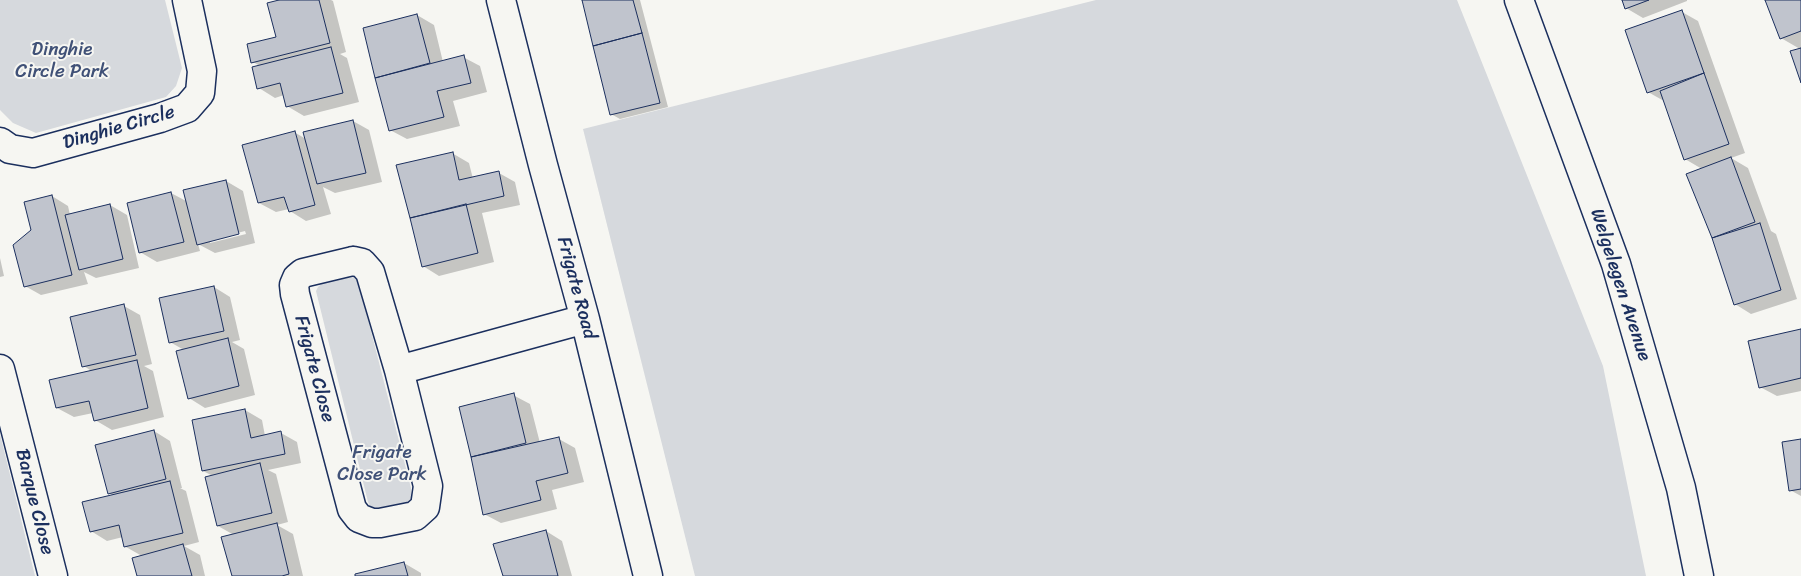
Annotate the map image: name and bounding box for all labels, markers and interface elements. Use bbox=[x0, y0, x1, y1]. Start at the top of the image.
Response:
park label: Dinghie Circle Park bbox=[15, 39, 109, 83]
street label: Dinghie Circle bbox=[60, 101, 178, 155]
street label: Welgelegen Avenue bbox=[1585, 206, 1655, 364]
street label: Frigate Road bbox=[551, 234, 601, 342]
street label: Frigate Close bbox=[289, 313, 339, 425]
park label: Frigate Close Park bbox=[337, 442, 427, 486]
street label: Barque Close bbox=[10, 447, 58, 557]

